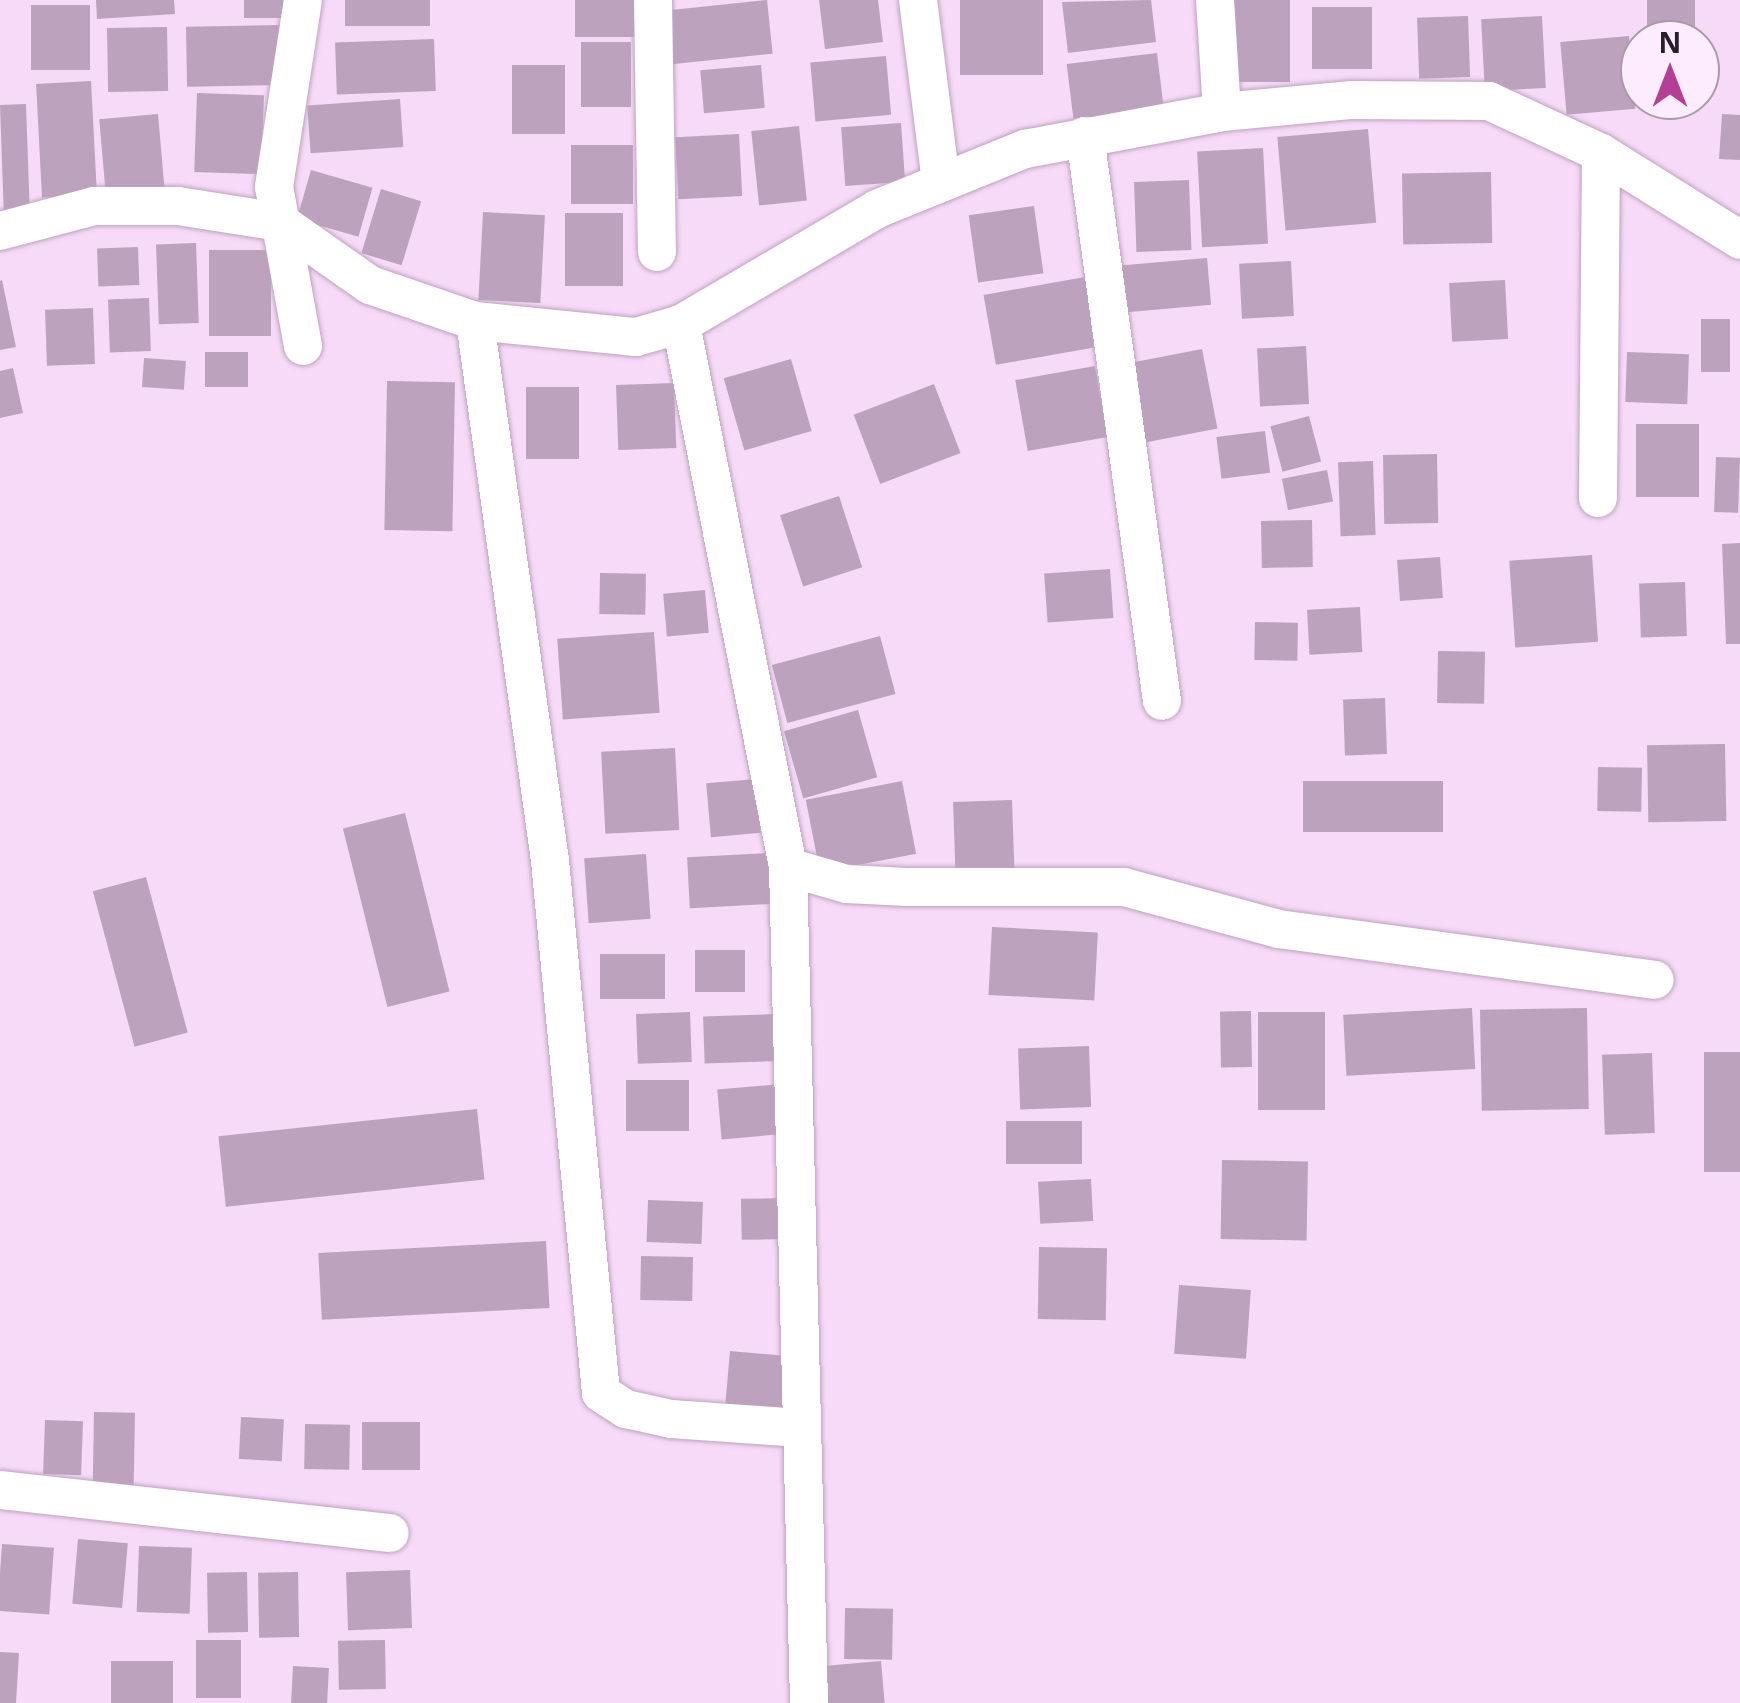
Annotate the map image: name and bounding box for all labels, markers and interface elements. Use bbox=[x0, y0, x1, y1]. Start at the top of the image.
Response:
north arrow bbox=[1620, 20, 1720, 120]
text: N bbox=[1659, 23, 1681, 61]

